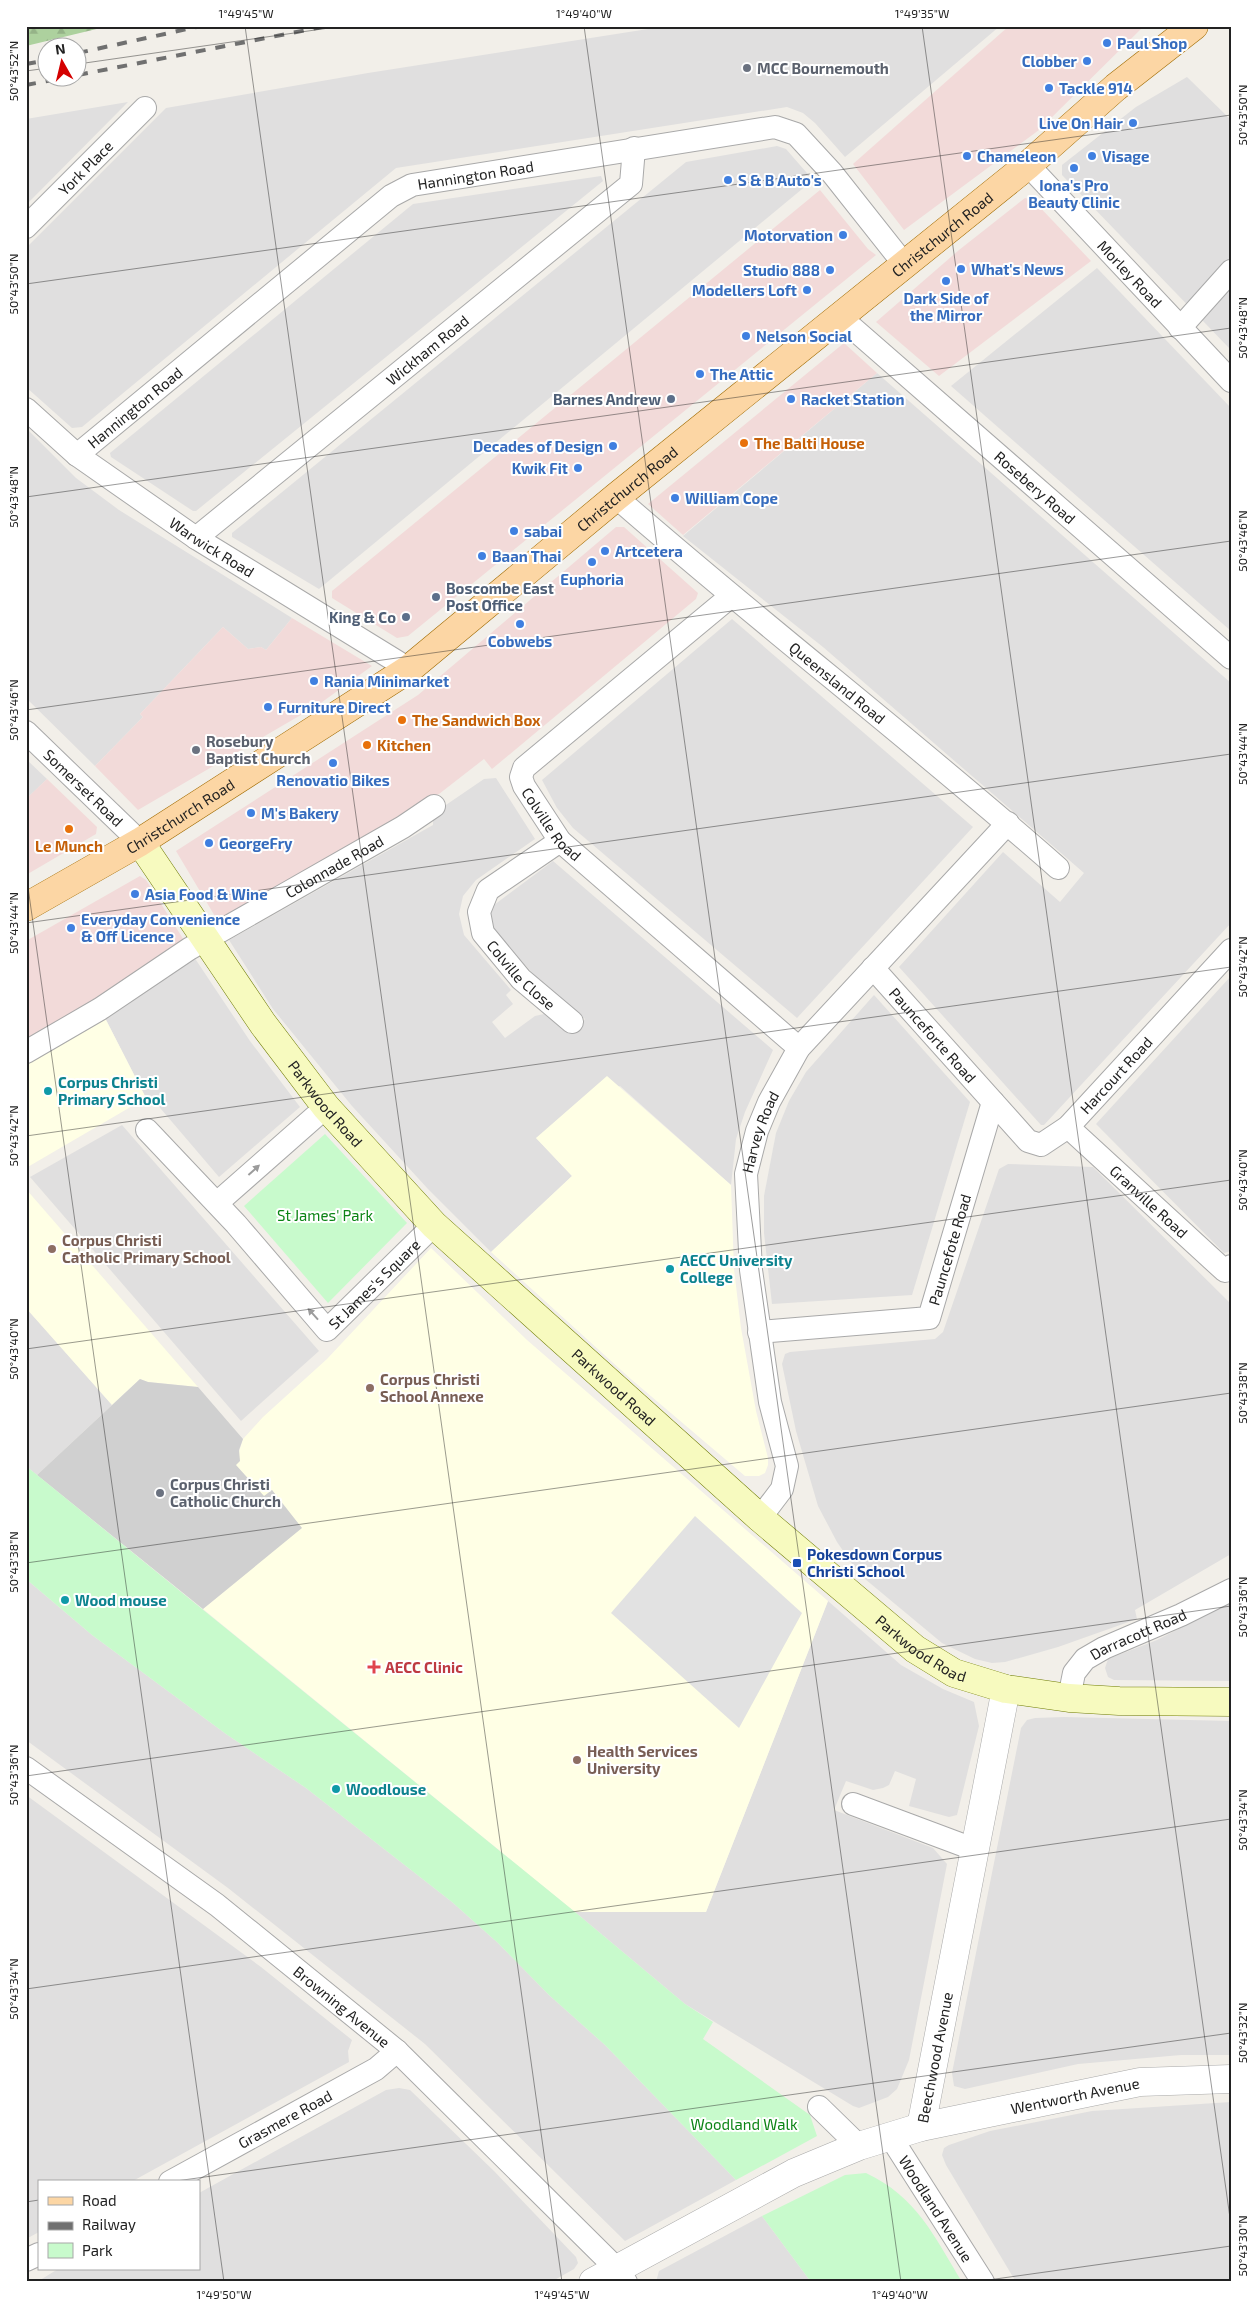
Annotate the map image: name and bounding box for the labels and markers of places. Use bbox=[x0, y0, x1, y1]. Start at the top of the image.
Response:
place label: Paul Shop bbox=[1117, 34, 1187, 52]
marker: Paul Shop bbox=[1101, 37, 1113, 49]
place label: Clobber bbox=[1022, 52, 1078, 70]
marker: Clobber bbox=[1081, 55, 1093, 67]
place label: MCC Bournemouth bbox=[757, 59, 889, 77]
marker: MCC Bournemouth bbox=[741, 62, 753, 74]
place label: Tackle 914 bbox=[1059, 79, 1133, 97]
marker: Tackle 914 bbox=[1043, 82, 1055, 94]
place label: Live On Hair bbox=[1039, 114, 1124, 132]
marker: Live On Hair bbox=[1127, 117, 1139, 129]
place label: Chameleon bbox=[977, 147, 1056, 165]
place label: Visage bbox=[1102, 147, 1149, 165]
marker: Chameleon bbox=[961, 150, 973, 162]
marker: Visage bbox=[1086, 150, 1098, 162]
marker: Iona's Pro Beauty Clinic bbox=[1068, 162, 1080, 174]
place label: S & B Auto's bbox=[738, 171, 822, 189]
marker: S & B Auto's bbox=[722, 174, 734, 186]
place label: Iona's Pro Beauty Clinic bbox=[1028, 176, 1120, 212]
place label: Motorvation bbox=[744, 226, 833, 244]
marker: Motorvation bbox=[837, 229, 849, 241]
place label: What's News bbox=[971, 260, 1064, 278]
place label: Studio 888 bbox=[743, 261, 820, 279]
marker: What's News bbox=[955, 263, 967, 275]
marker: Studio 888 bbox=[824, 264, 836, 276]
marker: Dark Side of the Mirror bbox=[940, 275, 952, 287]
place label: Modellers Loft bbox=[692, 281, 797, 299]
marker: Modellers Loft bbox=[801, 284, 813, 296]
place label: Dark Side of the Mirror bbox=[903, 289, 990, 324]
place label: Nelson Social bbox=[756, 327, 852, 345]
marker: Nelson Social bbox=[740, 330, 752, 342]
place label: The Attic bbox=[710, 365, 773, 383]
marker: The Attic bbox=[694, 368, 706, 380]
place label: Barnes Andrew bbox=[553, 390, 661, 408]
place label: Racket Station bbox=[801, 390, 904, 408]
marker: Barnes Andrew bbox=[665, 393, 677, 405]
marker: Racket Station bbox=[785, 393, 797, 405]
place label: The Balti House bbox=[754, 434, 865, 452]
place label: Decades of Design bbox=[473, 437, 603, 455]
marker: The Balti House bbox=[738, 437, 750, 449]
marker: Decades of Design bbox=[607, 440, 619, 452]
place label: Kwik Fit bbox=[512, 459, 568, 477]
marker: Kwik Fit bbox=[572, 462, 584, 474]
place label: William Cope bbox=[685, 489, 778, 507]
marker: William Cope bbox=[669, 492, 681, 504]
place label: sabai bbox=[524, 522, 562, 540]
marker: sabai bbox=[508, 525, 520, 537]
place label: Artcetera bbox=[615, 542, 683, 560]
marker: Artcetera bbox=[599, 545, 611, 557]
place label: Baan Thai bbox=[492, 547, 561, 565]
marker: Baan Thai bbox=[476, 550, 488, 562]
marker: Euphoria bbox=[586, 556, 598, 568]
place label: Euphoria bbox=[560, 570, 624, 588]
place label: Boscombe East Post Office bbox=[446, 579, 554, 614]
marker: Boscombe East Post Office bbox=[430, 591, 442, 603]
place label: King & Co bbox=[329, 608, 396, 626]
marker: King & Co bbox=[400, 611, 412, 623]
marker: Cobwebs bbox=[514, 618, 526, 630]
place label: Cobwebs bbox=[488, 632, 552, 650]
place label: Rania Minimarket bbox=[324, 672, 449, 690]
marker: Rania Minimarket bbox=[308, 675, 320, 687]
place label: Furniture Direct bbox=[278, 698, 391, 716]
marker: Furniture Direct bbox=[262, 701, 274, 713]
place label: The Sandwich Box bbox=[412, 711, 541, 729]
marker: The Sandwich Box bbox=[396, 714, 408, 726]
place label: Rosebury Baptist Church bbox=[206, 732, 310, 767]
place label: Kitchen bbox=[377, 736, 431, 754]
marker: Kitchen bbox=[361, 739, 373, 751]
marker: Rosebury Baptist Church bbox=[190, 744, 202, 756]
marker: Renovatio Bikes bbox=[327, 757, 339, 769]
place label: Renovatio Bikes bbox=[276, 771, 390, 789]
place label: M's Bakery bbox=[261, 804, 339, 823]
marker: M's Bakery bbox=[245, 807, 257, 819]
marker: Le Munch bbox=[63, 823, 75, 835]
place label: GeorgeFry bbox=[219, 834, 293, 853]
place label: Le Munch bbox=[35, 837, 103, 855]
marker: GeorgeFry bbox=[203, 837, 215, 849]
place label: Asia Food & Wine bbox=[145, 885, 268, 903]
marker: Asia Food & Wine bbox=[129, 888, 141, 900]
place label: Everyday Convenience & Off Licence bbox=[81, 910, 240, 945]
marker: Everyday Convenience & Off Licence bbox=[65, 922, 77, 934]
place label: Corpus Christi Primary School bbox=[58, 1073, 166, 1109]
marker: Corpus Christi Primary School bbox=[42, 1085, 54, 1097]
place label: Corpus Christi Catholic Primary School bbox=[62, 1231, 231, 1267]
marker: Corpus Christi Catholic Primary School bbox=[46, 1243, 58, 1255]
place label: AECC University College bbox=[680, 1251, 793, 1286]
marker: AECC University College bbox=[664, 1263, 676, 1275]
place label: Corpus Christi School Annexe bbox=[380, 1370, 484, 1405]
marker: Corpus Christi School Annexe bbox=[364, 1382, 376, 1394]
place label: Corpus Christi Catholic Church bbox=[170, 1475, 281, 1510]
marker: Corpus Christi Catholic Church bbox=[154, 1487, 166, 1499]
place label: Pokesdown Corpus Christi School bbox=[807, 1545, 942, 1580]
marker: Pokesdown Corpus Christi School bbox=[791, 1557, 803, 1569]
place label: Wood mouse bbox=[75, 1591, 167, 1609]
marker: Wood mouse bbox=[59, 1594, 71, 1606]
place label: AECC Clinic bbox=[385, 1658, 463, 1676]
marker: AECC Clinic bbox=[367, 1660, 381, 1674]
place label: Health Services University bbox=[587, 1742, 698, 1778]
marker: Health Services University bbox=[571, 1754, 583, 1766]
place label: Woodlouse bbox=[346, 1780, 426, 1798]
marker: Woodlouse bbox=[330, 1783, 342, 1795]

